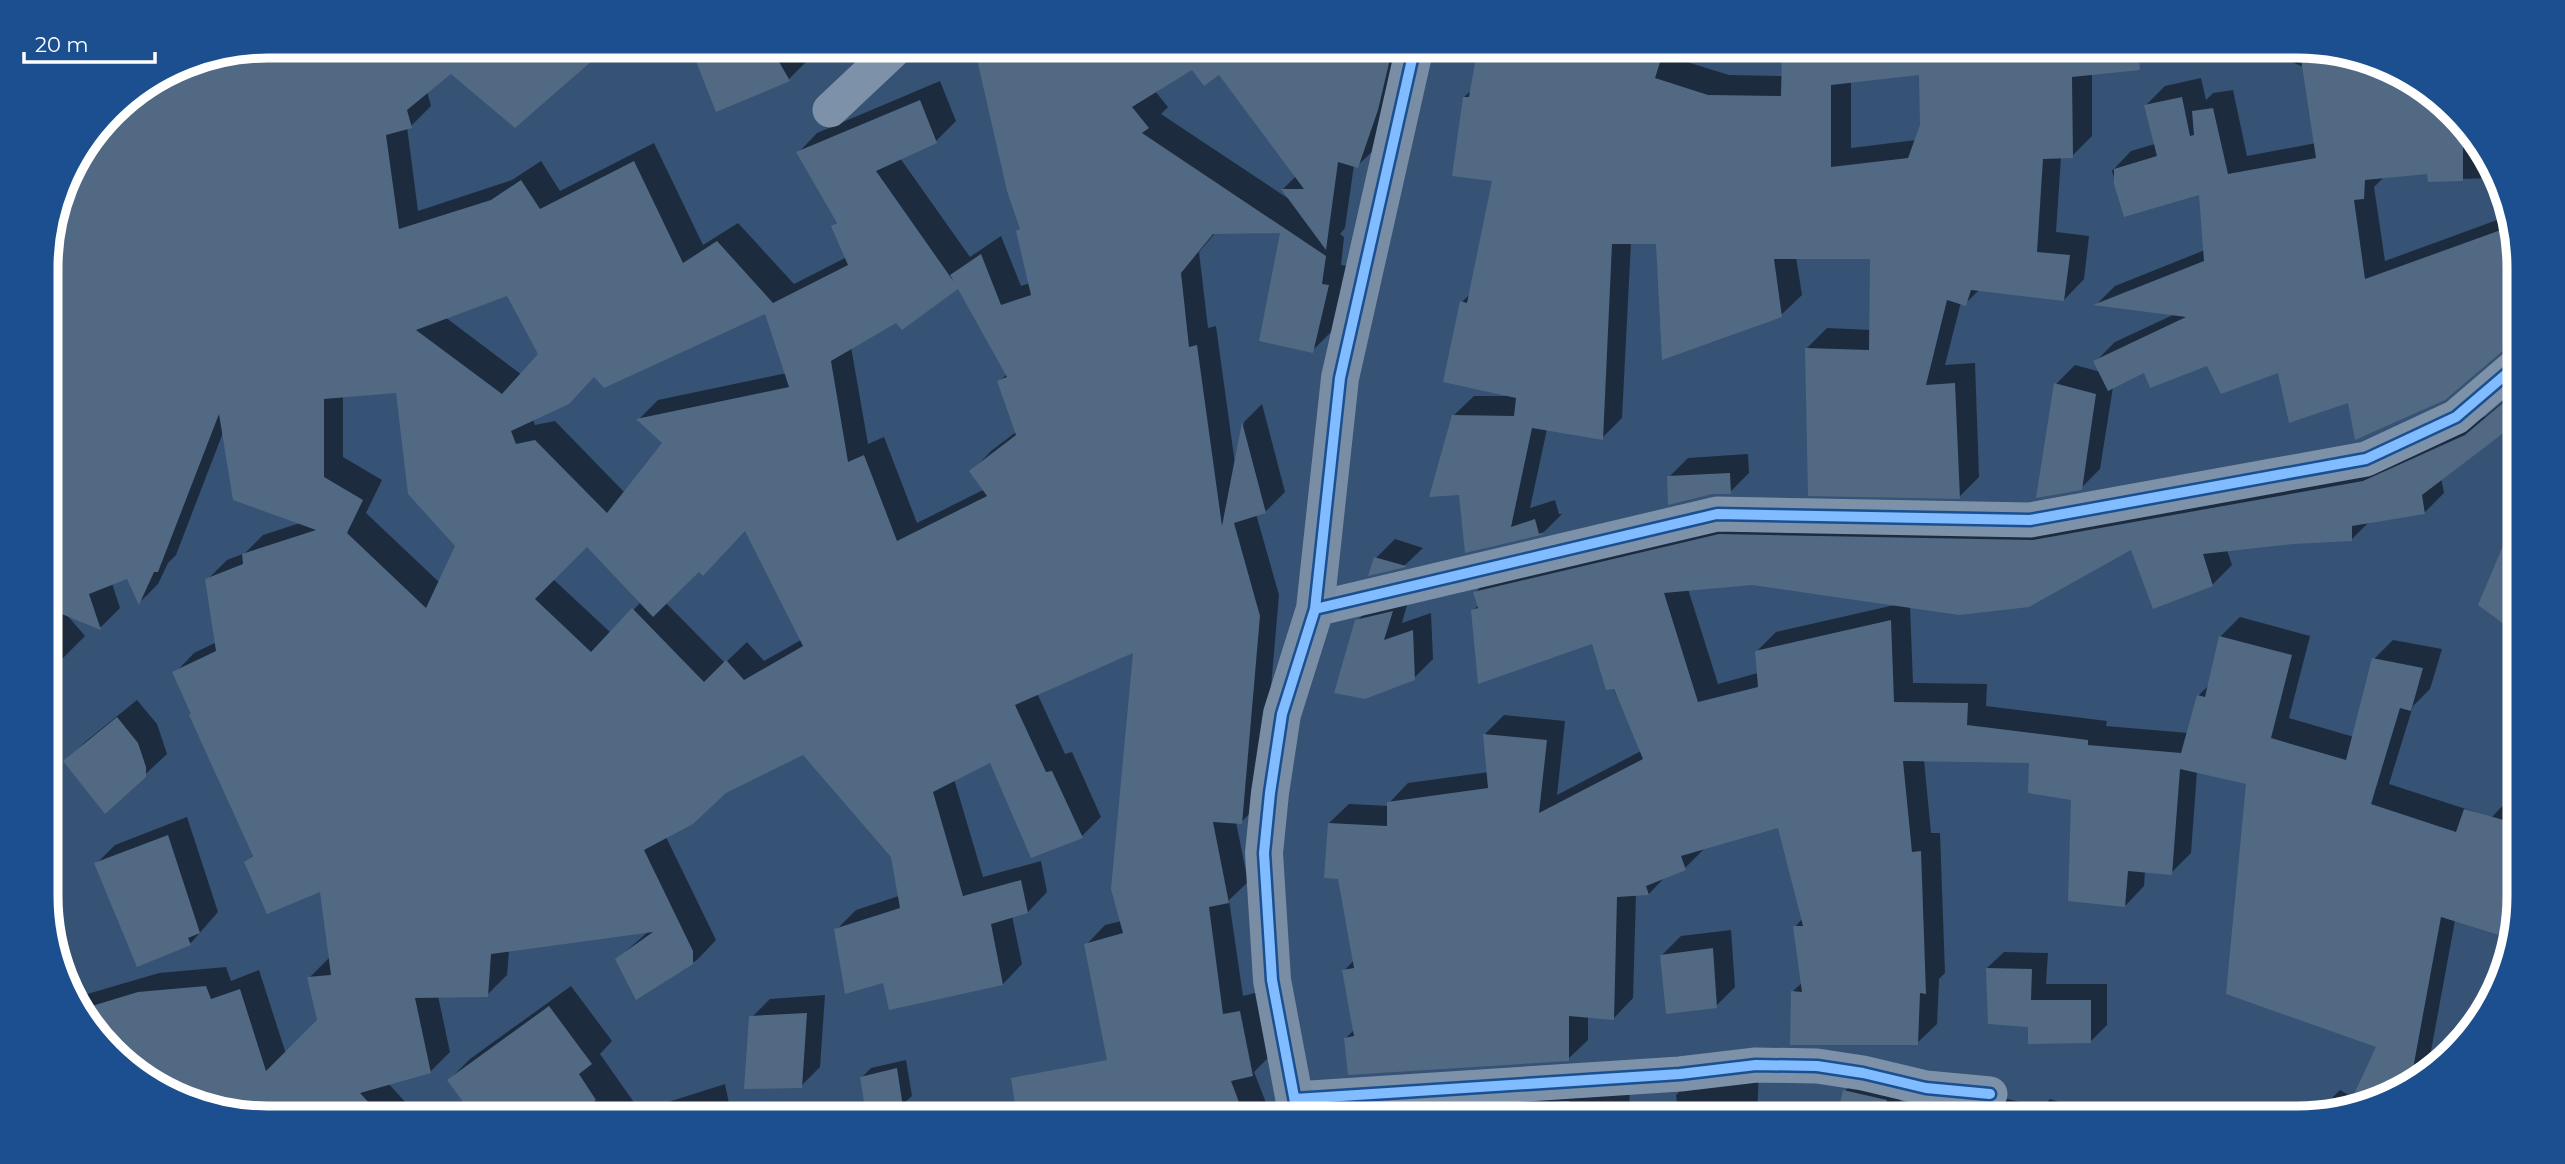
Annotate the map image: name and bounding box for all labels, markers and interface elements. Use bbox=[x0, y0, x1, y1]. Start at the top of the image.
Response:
scale bar bbox=[24, 21, 156, 65]
text: 20 m bbox=[35, 32, 89, 57]

